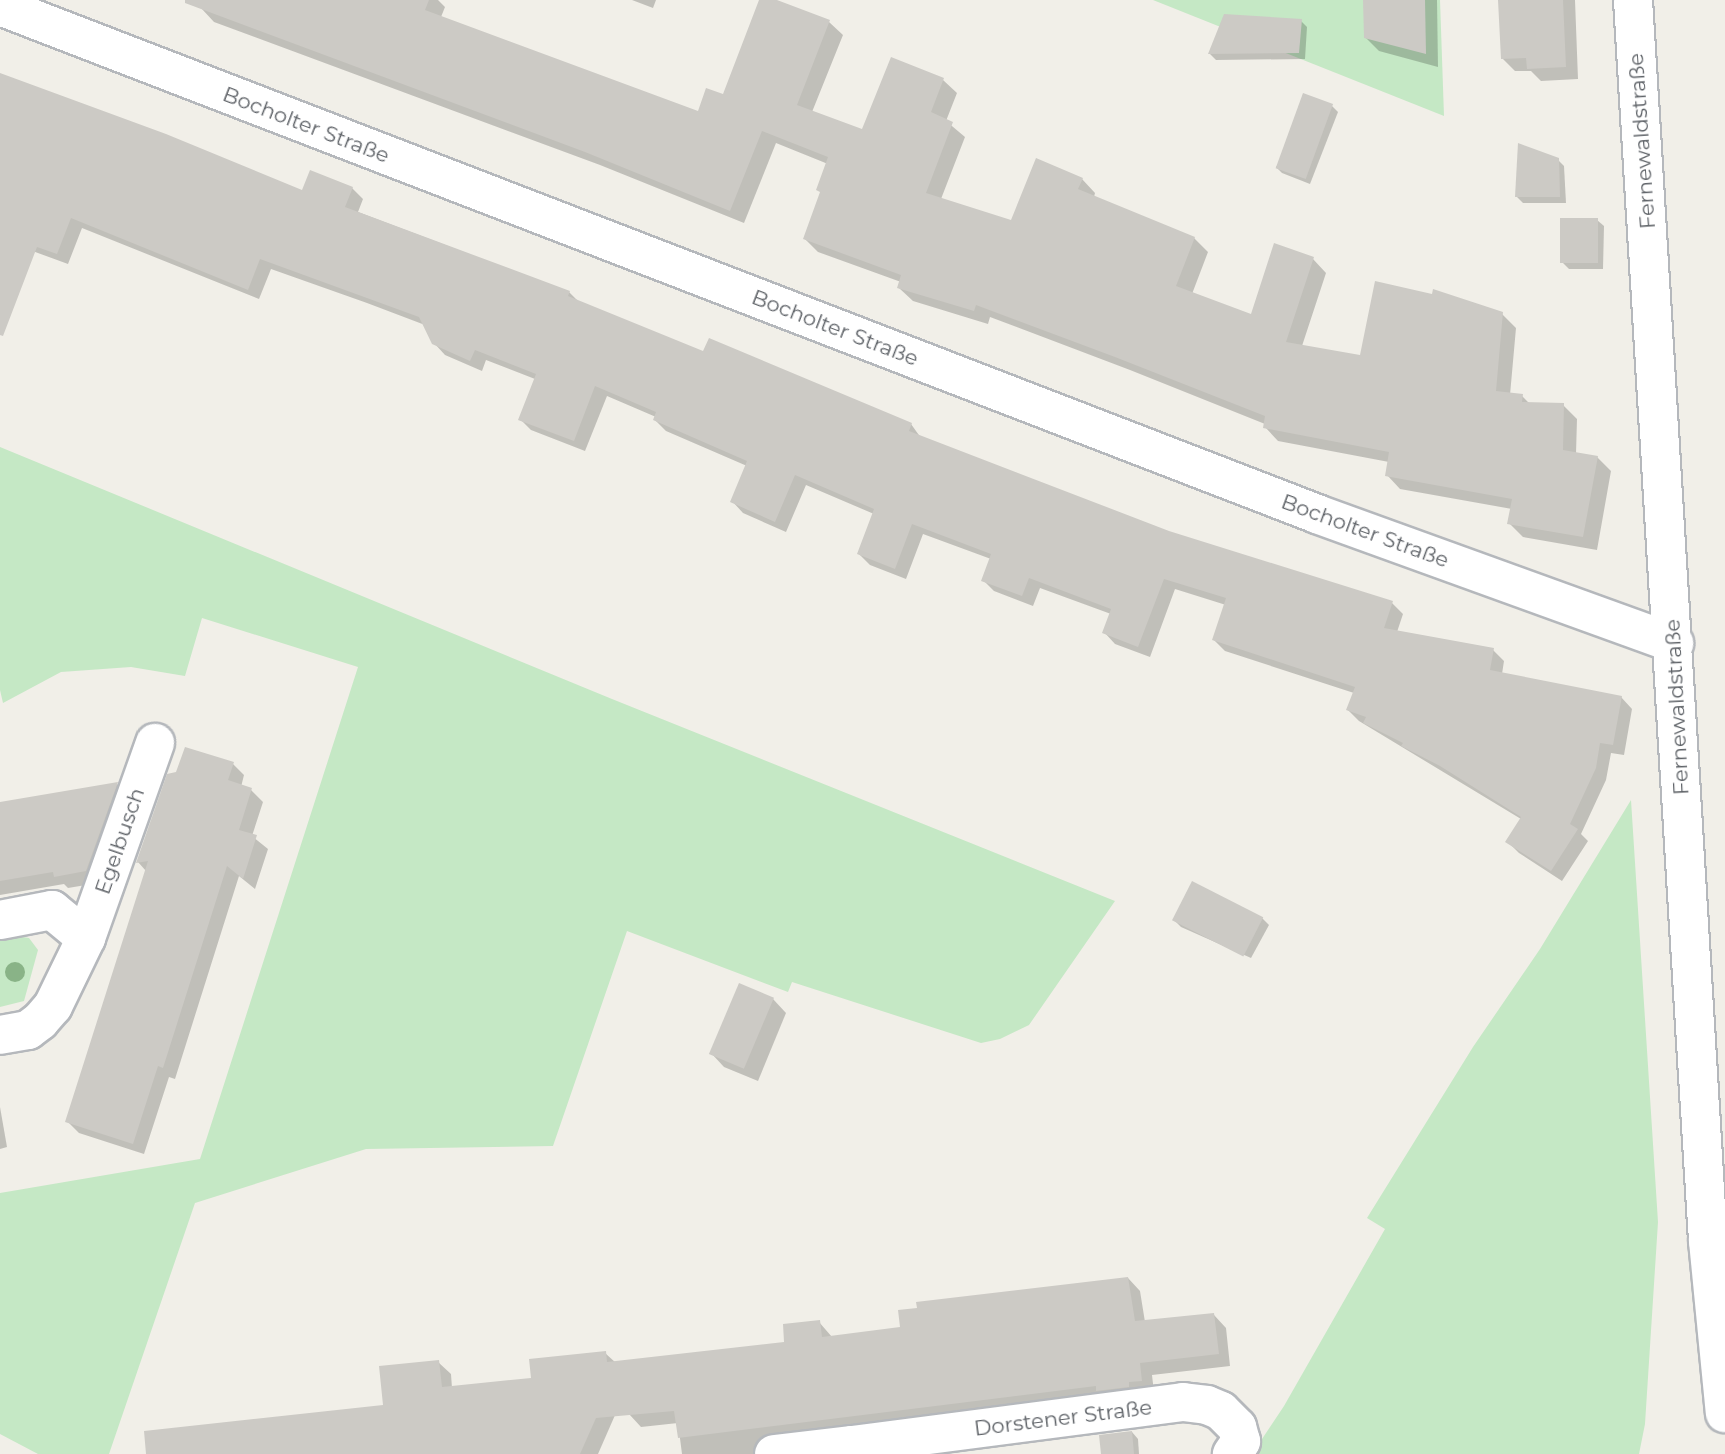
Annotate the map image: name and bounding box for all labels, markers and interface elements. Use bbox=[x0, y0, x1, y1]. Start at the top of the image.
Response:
street label: Fernewaldstraße bbox=[1623, 52, 1661, 230]
street label: Bocholter Straße bbox=[219, 82, 393, 168]
street label: Bocholter Straße bbox=[748, 285, 922, 371]
street label: Bocholter Straße bbox=[1278, 489, 1452, 573]
street label: Fernewaldstraße bbox=[1660, 618, 1694, 796]
street label: Egelbusch bbox=[90, 784, 150, 898]
street label: Dorstener Straße bbox=[973, 1395, 1153, 1441]

